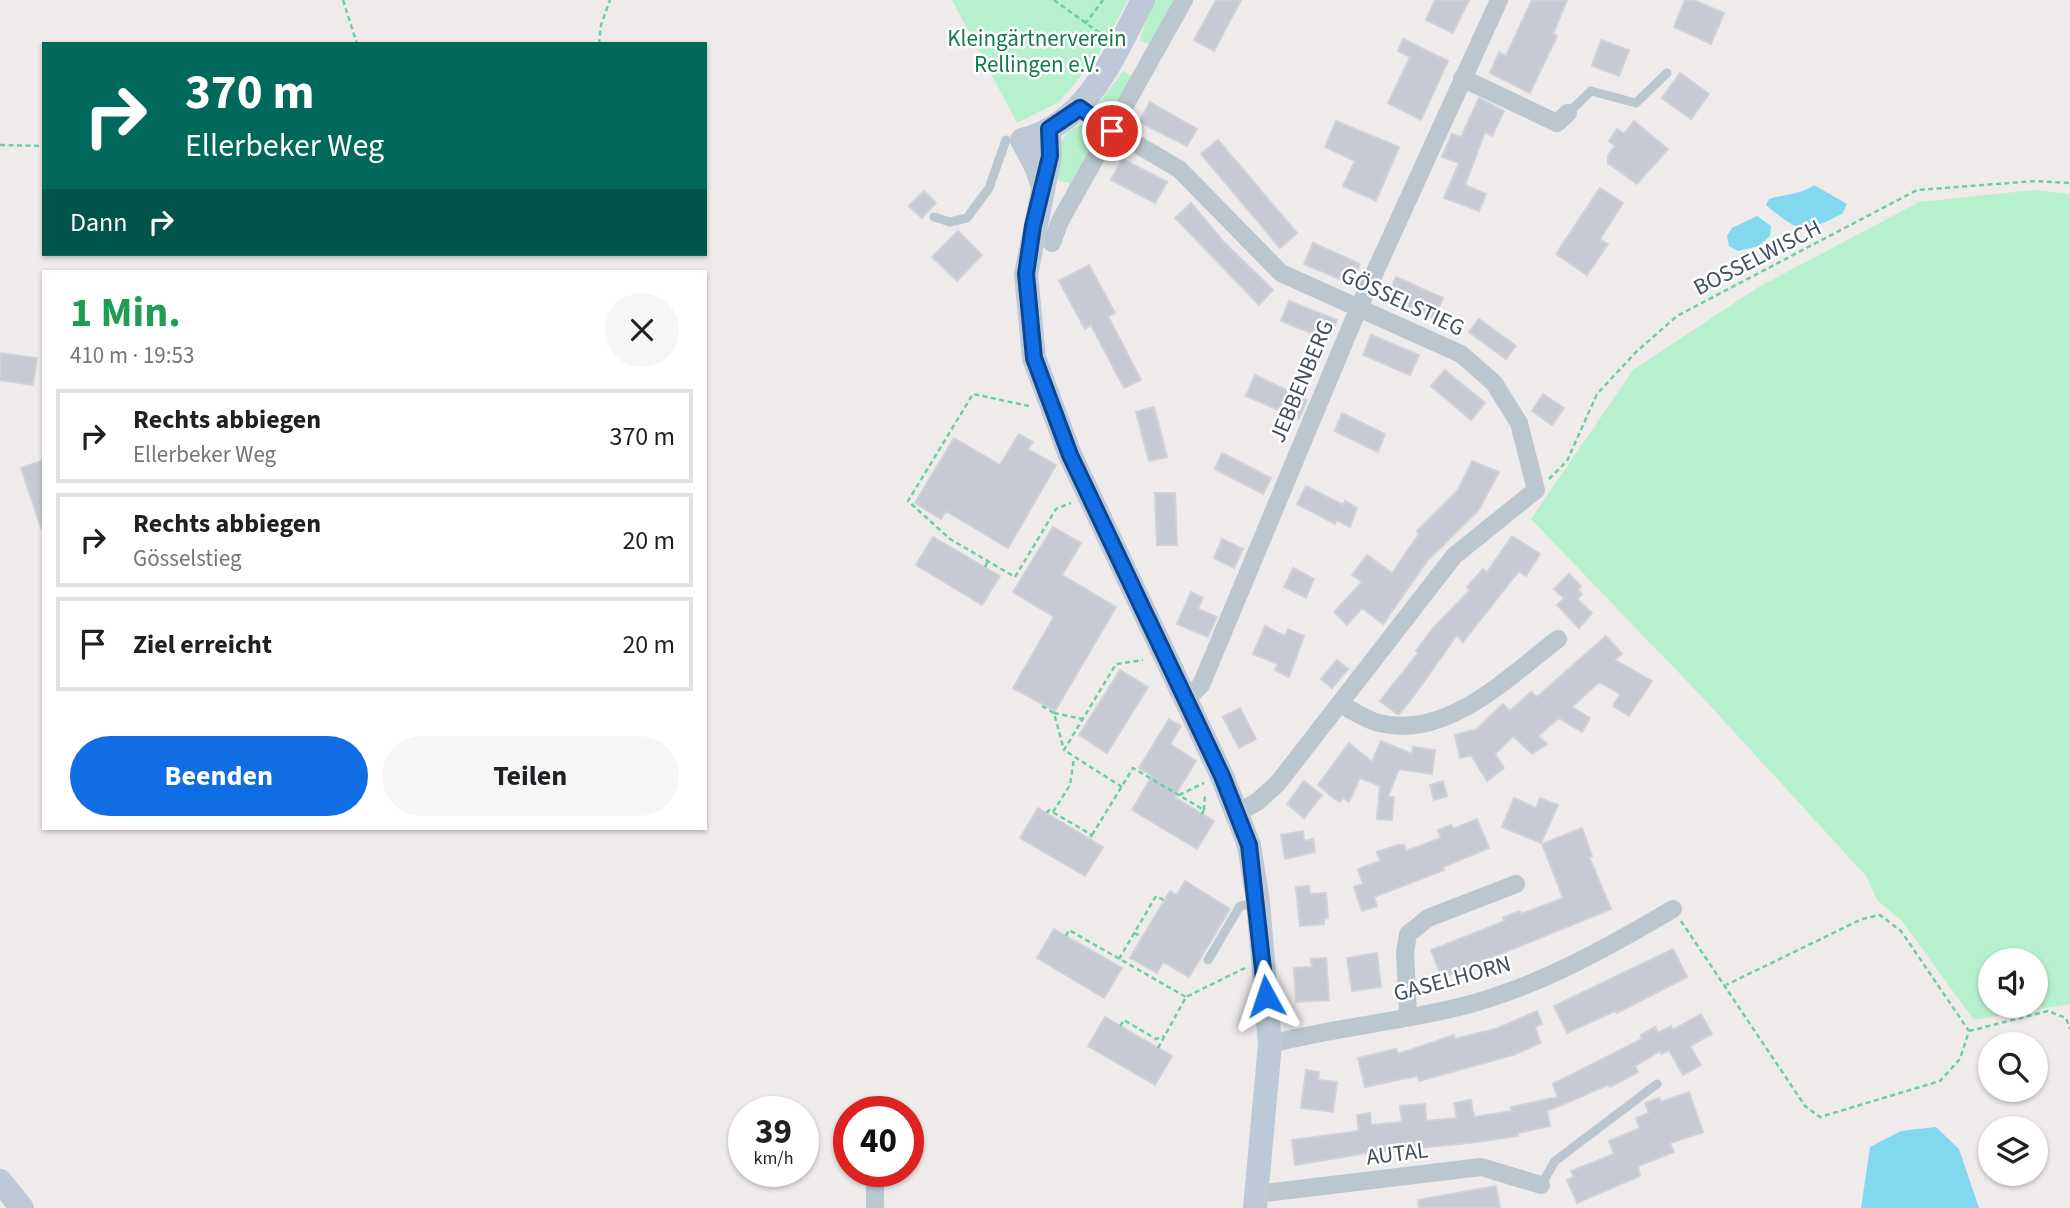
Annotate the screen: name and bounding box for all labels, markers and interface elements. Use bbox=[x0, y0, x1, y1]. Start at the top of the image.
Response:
park label: Kleingärtnerverein Rellingen e.V. bbox=[947, 22, 1127, 81]
text: 370 m bbox=[185, 58, 314, 128]
icon: right bbox=[70, 70, 161, 161]
pin bbox=[1082, 101, 1142, 161]
icon: arrive bbox=[1093, 112, 1131, 150]
text: Ellerbeker Weg bbox=[185, 123, 384, 169]
icon: right bbox=[142, 203, 180, 241]
text: Dann bbox=[70, 204, 128, 241]
street label: BOSSELWISCH bbox=[1688, 211, 1827, 304]
street label: GÖSSELSTIEG bbox=[1336, 258, 1470, 345]
text: 1 Min. bbox=[70, 283, 181, 343]
button: close bbox=[605, 293, 679, 367]
street label: JEBBENBERG bbox=[1261, 315, 1342, 448]
text: 410 m · 19:53 bbox=[70, 339, 194, 372]
text: Rechts abbiegen bbox=[133, 401, 321, 438]
icon: right bbox=[74, 417, 112, 455]
text: 370 m bbox=[609, 418, 675, 455]
text: Ellerbeker Weg bbox=[133, 438, 276, 471]
text: Rechts abbiegen bbox=[133, 505, 321, 542]
icon: right bbox=[74, 521, 112, 559]
text: 20 m bbox=[622, 522, 675, 559]
text: Gösselstieg bbox=[133, 542, 242, 575]
icon: arrive bbox=[74, 625, 112, 663]
text: Ziel erreicht bbox=[133, 626, 272, 663]
text: 20 m bbox=[622, 626, 675, 663]
button: Beenden bbox=[70, 736, 368, 816]
button: Teilen bbox=[382, 736, 679, 816]
street label: GASELHORN bbox=[1390, 947, 1515, 1010]
map controls bbox=[1978, 948, 2048, 1186]
button: sound bbox=[1978, 948, 2048, 1018]
position arrow bbox=[1229, 959, 1303, 1033]
button: search bbox=[1978, 1032, 2048, 1102]
speed limit sign: 40 bbox=[833, 1096, 924, 1187]
text: 39 bbox=[755, 1107, 792, 1157]
button: layers bbox=[1978, 1116, 2048, 1186]
street label: AUTAL bbox=[1364, 1133, 1430, 1174]
text: km/h bbox=[754, 1146, 793, 1171]

